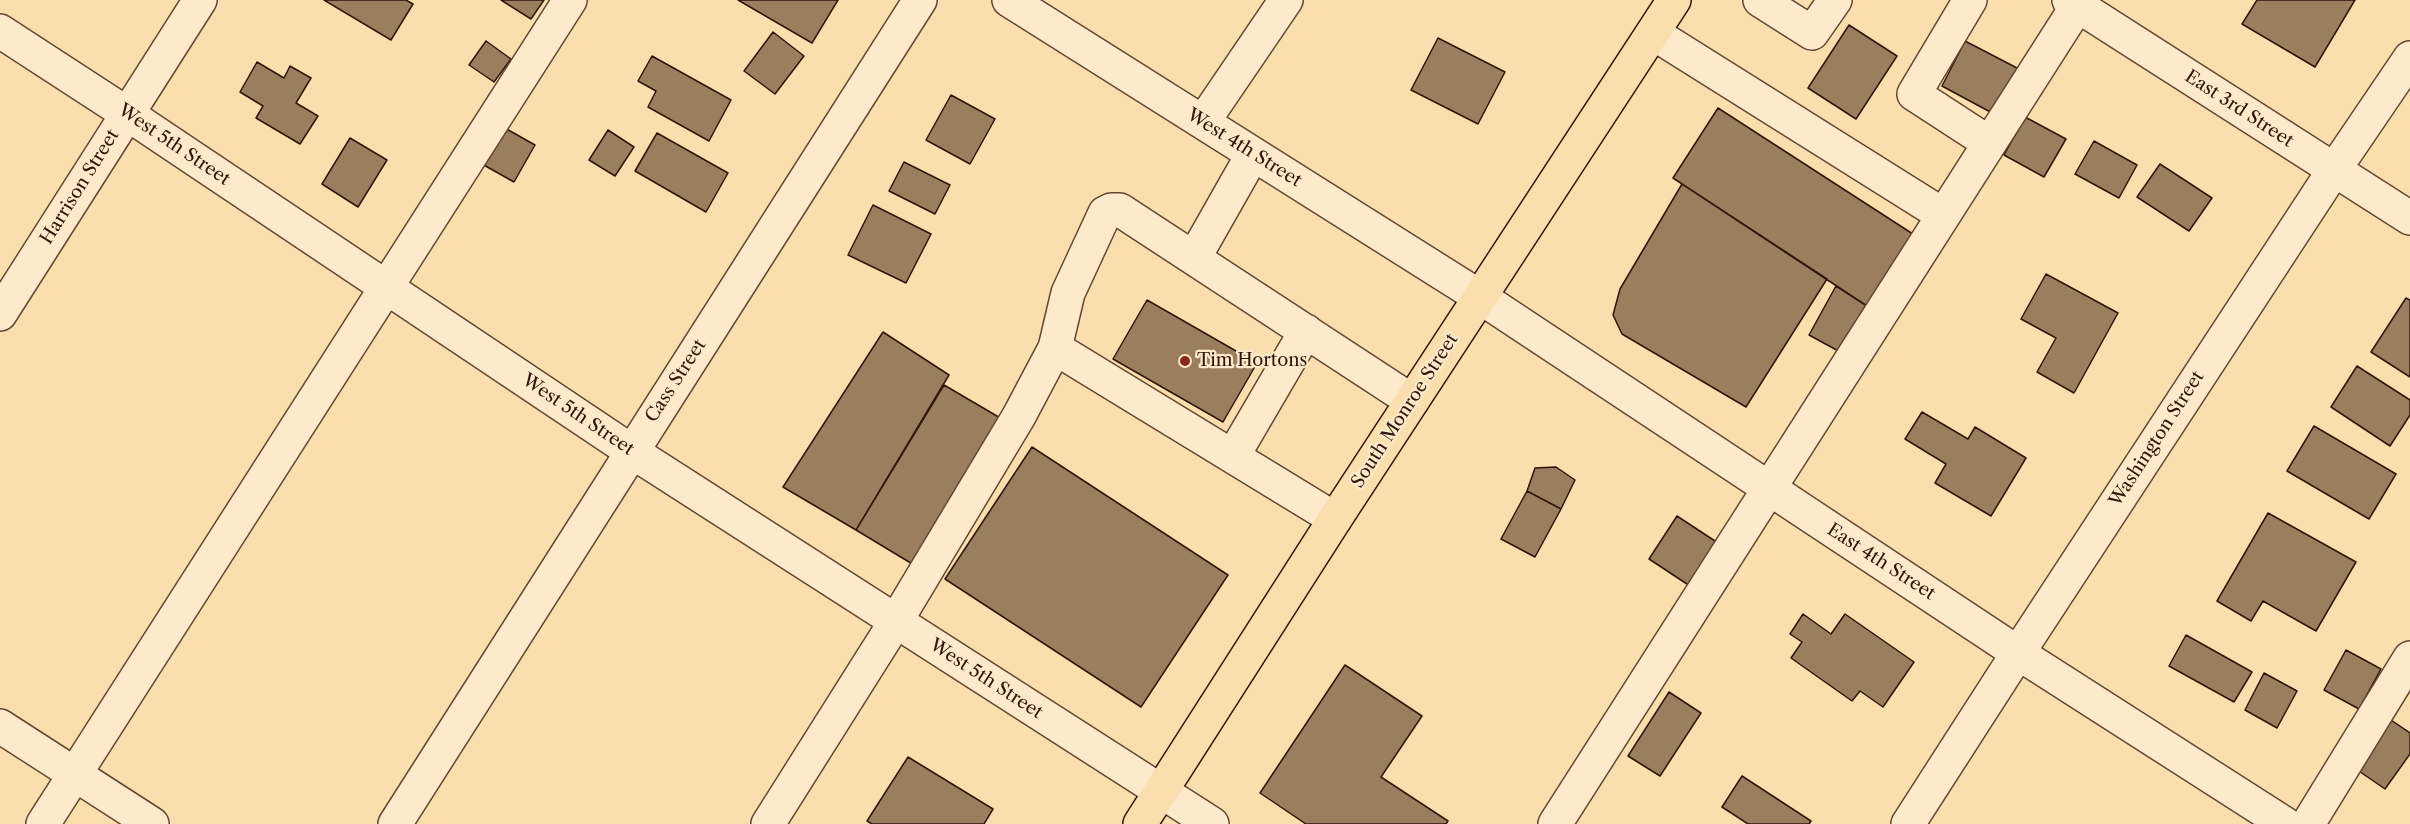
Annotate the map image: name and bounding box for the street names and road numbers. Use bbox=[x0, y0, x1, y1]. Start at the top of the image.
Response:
street label: East 3rd Street bbox=[2181, 66, 2297, 152]
street label: West 5th Street bbox=[114, 100, 234, 190]
street label: West 4th Street bbox=[1183, 104, 1305, 192]
street label: Harrison Street bbox=[36, 126, 124, 248]
street label: South Monroe Street bbox=[1347, 330, 1463, 492]
street label: Cass Street bbox=[641, 335, 711, 427]
street label: Washington Street bbox=[2105, 367, 2209, 511]
street label: West 5th Street bbox=[518, 370, 638, 460]
street label: East 4th Street bbox=[1823, 519, 1939, 605]
street label: West 5th Street bbox=[925, 634, 1047, 724]

